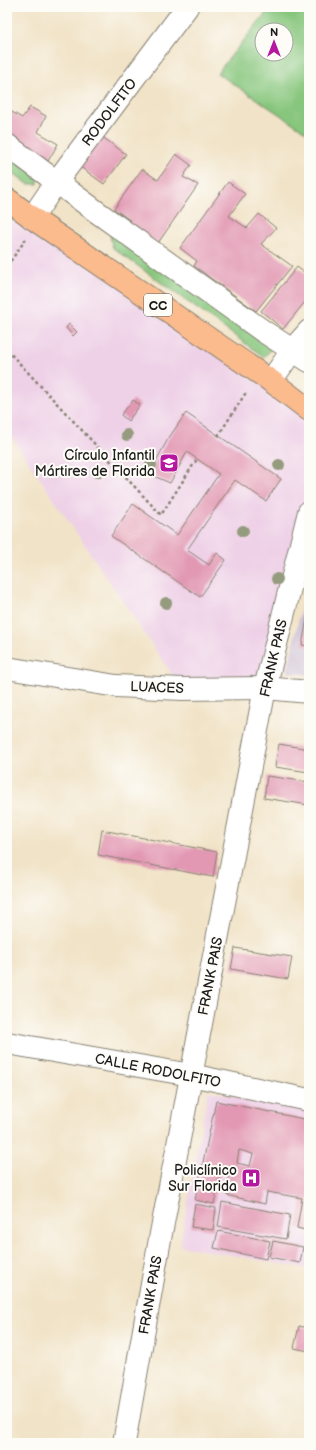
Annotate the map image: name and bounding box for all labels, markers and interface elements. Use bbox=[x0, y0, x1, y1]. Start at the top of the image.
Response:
north arrow bbox=[254, 22, 294, 62]
text: N bbox=[270, 26, 278, 39]
street label: RODOLFITO bbox=[78, 75, 141, 149]
road number: CC bbox=[144, 294, 172, 316]
place label: Círculo Infantil Mártires de Florida bbox=[35, 447, 155, 480]
school or university icon: Círculo Infantil Mártires de Florida bbox=[158, 452, 180, 474]
street label: FRANK PAIS bbox=[256, 618, 291, 699]
street label: LUACES bbox=[130, 678, 184, 697]
street label: FRANK PAIS bbox=[195, 935, 226, 1017]
street label: CALLE RODOLFITO bbox=[94, 1050, 223, 1091]
place label: Policlínico Sur Florida bbox=[168, 1162, 237, 1195]
hospital icon: Policlínico Sur Florida bbox=[240, 1167, 262, 1189]
street label: FRANK PAIS bbox=[135, 1255, 166, 1336]

